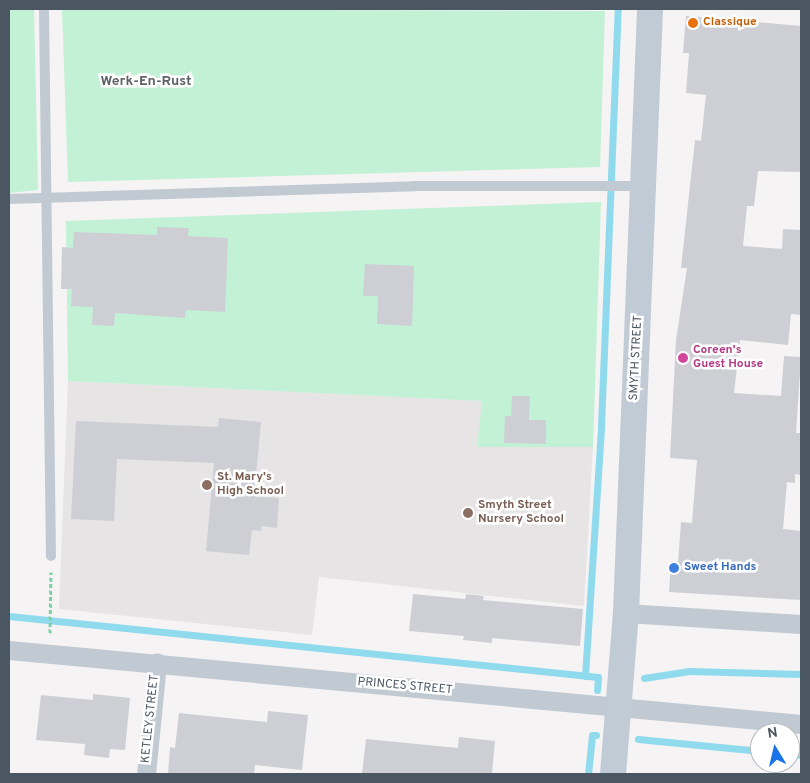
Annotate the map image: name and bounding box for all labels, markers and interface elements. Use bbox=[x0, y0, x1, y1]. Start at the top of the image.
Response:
place label: Classique bbox=[703, 16, 757, 30]
marker: Classique bbox=[687, 17, 699, 29]
district label: Werk-En-Rust bbox=[101, 74, 191, 90]
street label: SMYTH STREET bbox=[628, 315, 646, 401]
place label: Coreen's Guest House bbox=[693, 344, 763, 372]
marker: Coreen's Guest House bbox=[677, 352, 689, 364]
place label: St. Mary's High School bbox=[217, 471, 284, 499]
marker: St. Mary's High School bbox=[201, 479, 213, 491]
place label: Smyth Street Nursery School bbox=[478, 499, 564, 527]
marker: Smyth Street Nursery School bbox=[462, 507, 474, 519]
place label: Sweet Hands bbox=[684, 561, 757, 575]
marker: Sweet Hands bbox=[668, 562, 680, 574]
street label: KETLEY STREET bbox=[139, 674, 163, 764]
street label: PRINCES STREET bbox=[357, 676, 453, 698]
north arrow bbox=[750, 723, 800, 773]
text: N bbox=[766, 724, 779, 743]

